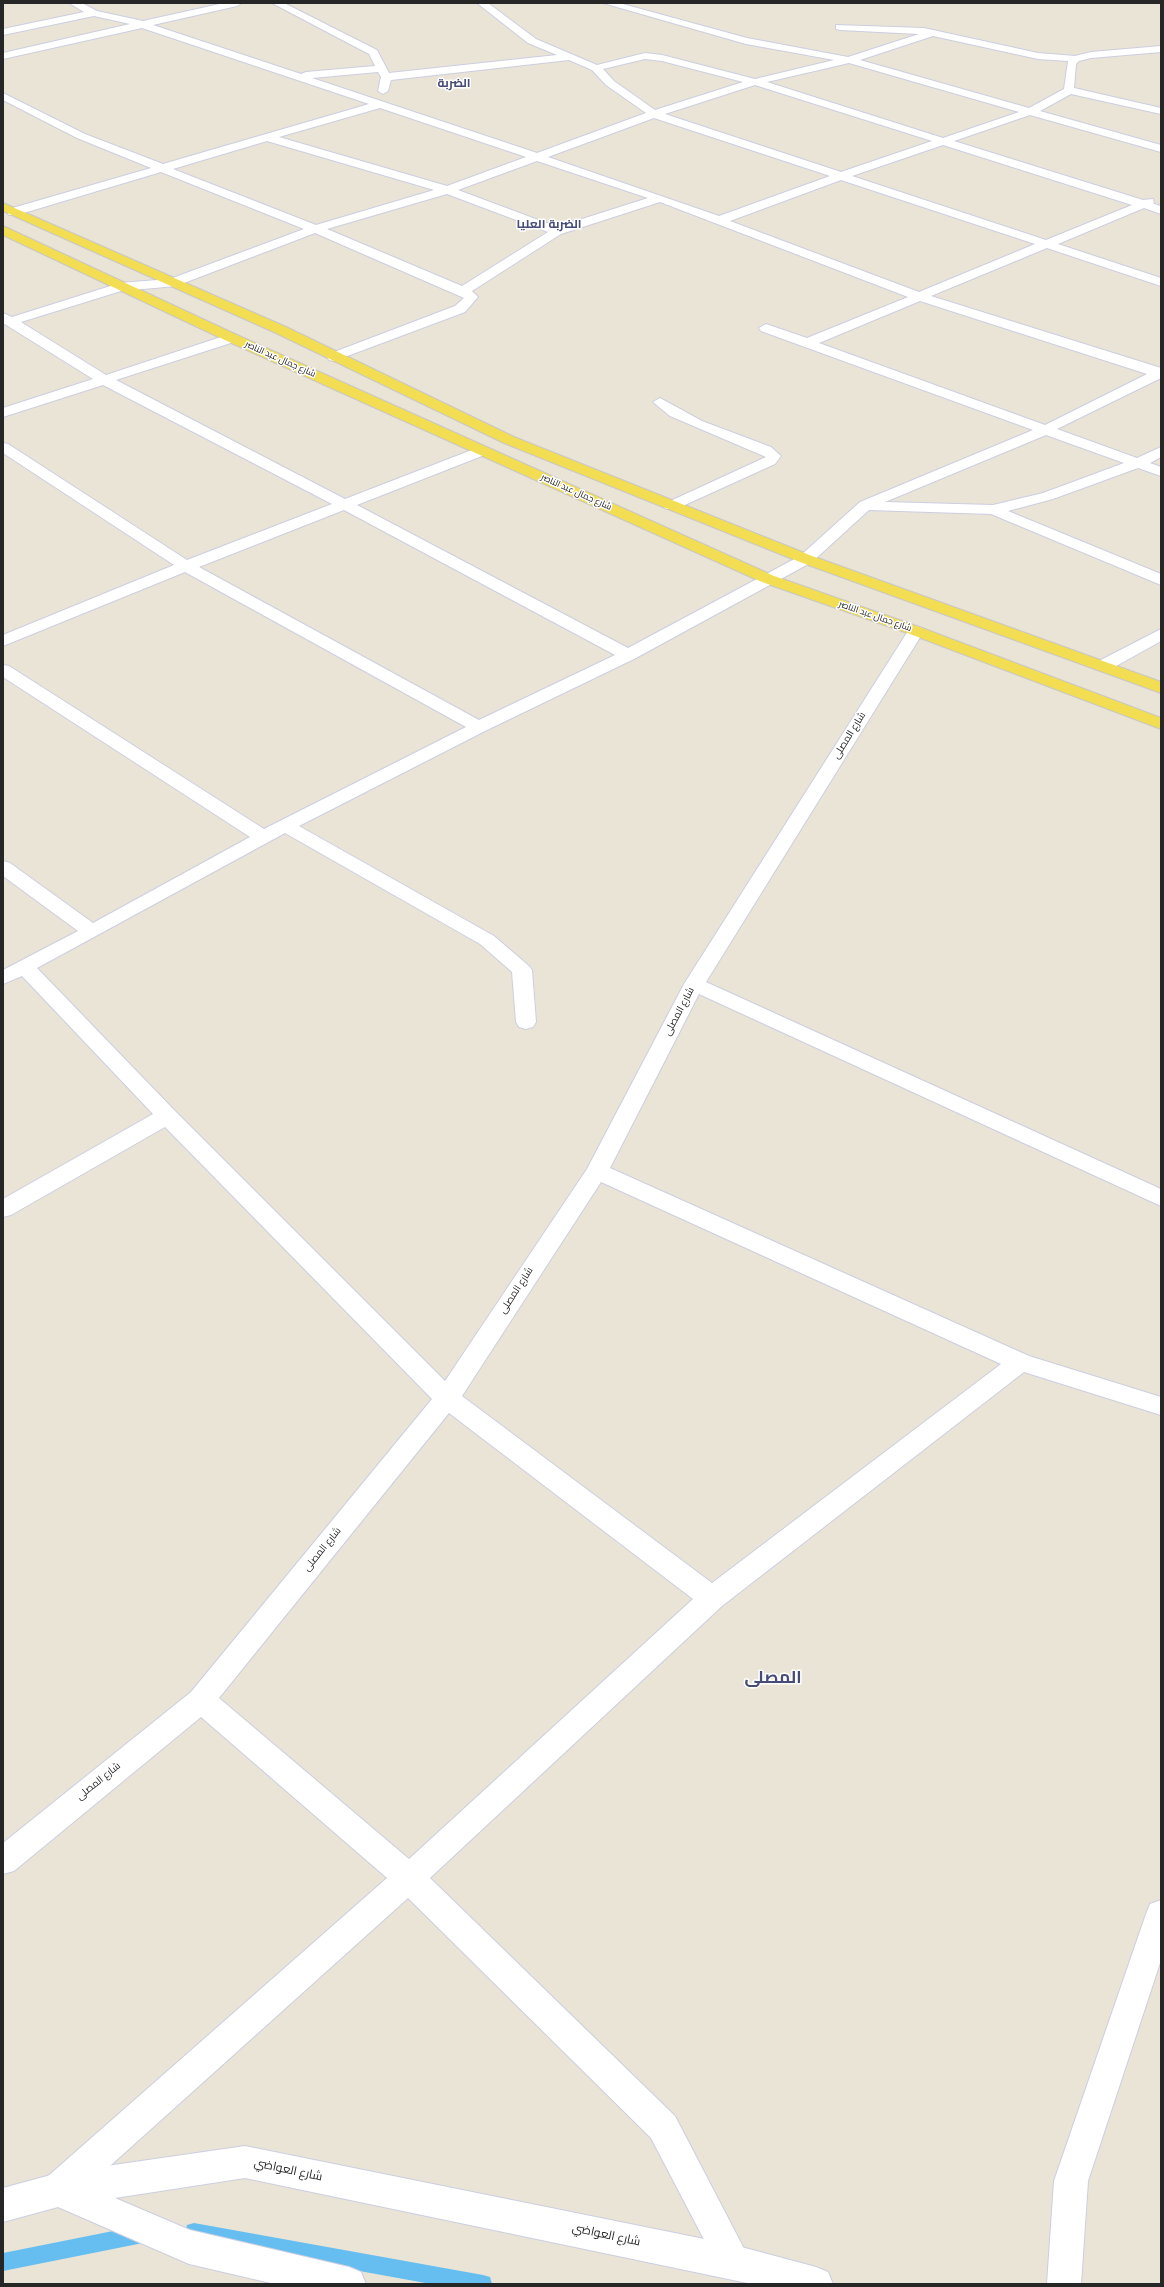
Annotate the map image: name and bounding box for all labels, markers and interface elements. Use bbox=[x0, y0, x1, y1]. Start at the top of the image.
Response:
district label: الضربة bbox=[437, 78, 471, 92]
district label: الضربة العليا bbox=[517, 219, 581, 233]
street label: شارع جمال عبد الناصر bbox=[243, 340, 317, 380]
street label: شارع جمال عبد الناصر bbox=[539, 473, 613, 513]
street label: شارع جمال عبد الناصر bbox=[837, 599, 913, 635]
street label: شارع المصلى bbox=[831, 710, 869, 762]
street label: شارع المصلى bbox=[662, 986, 698, 1038]
street label: شارع المصلى bbox=[498, 1266, 536, 1316]
street label: شارع المصلى bbox=[302, 1526, 344, 1574]
district label: المصلى bbox=[744, 1670, 802, 1690]
street label: شارع المصلى bbox=[75, 1761, 123, 1803]
street label: شارع العواضي bbox=[253, 2157, 323, 2185]
street label: شارع العواضي bbox=[571, 2222, 641, 2250]

